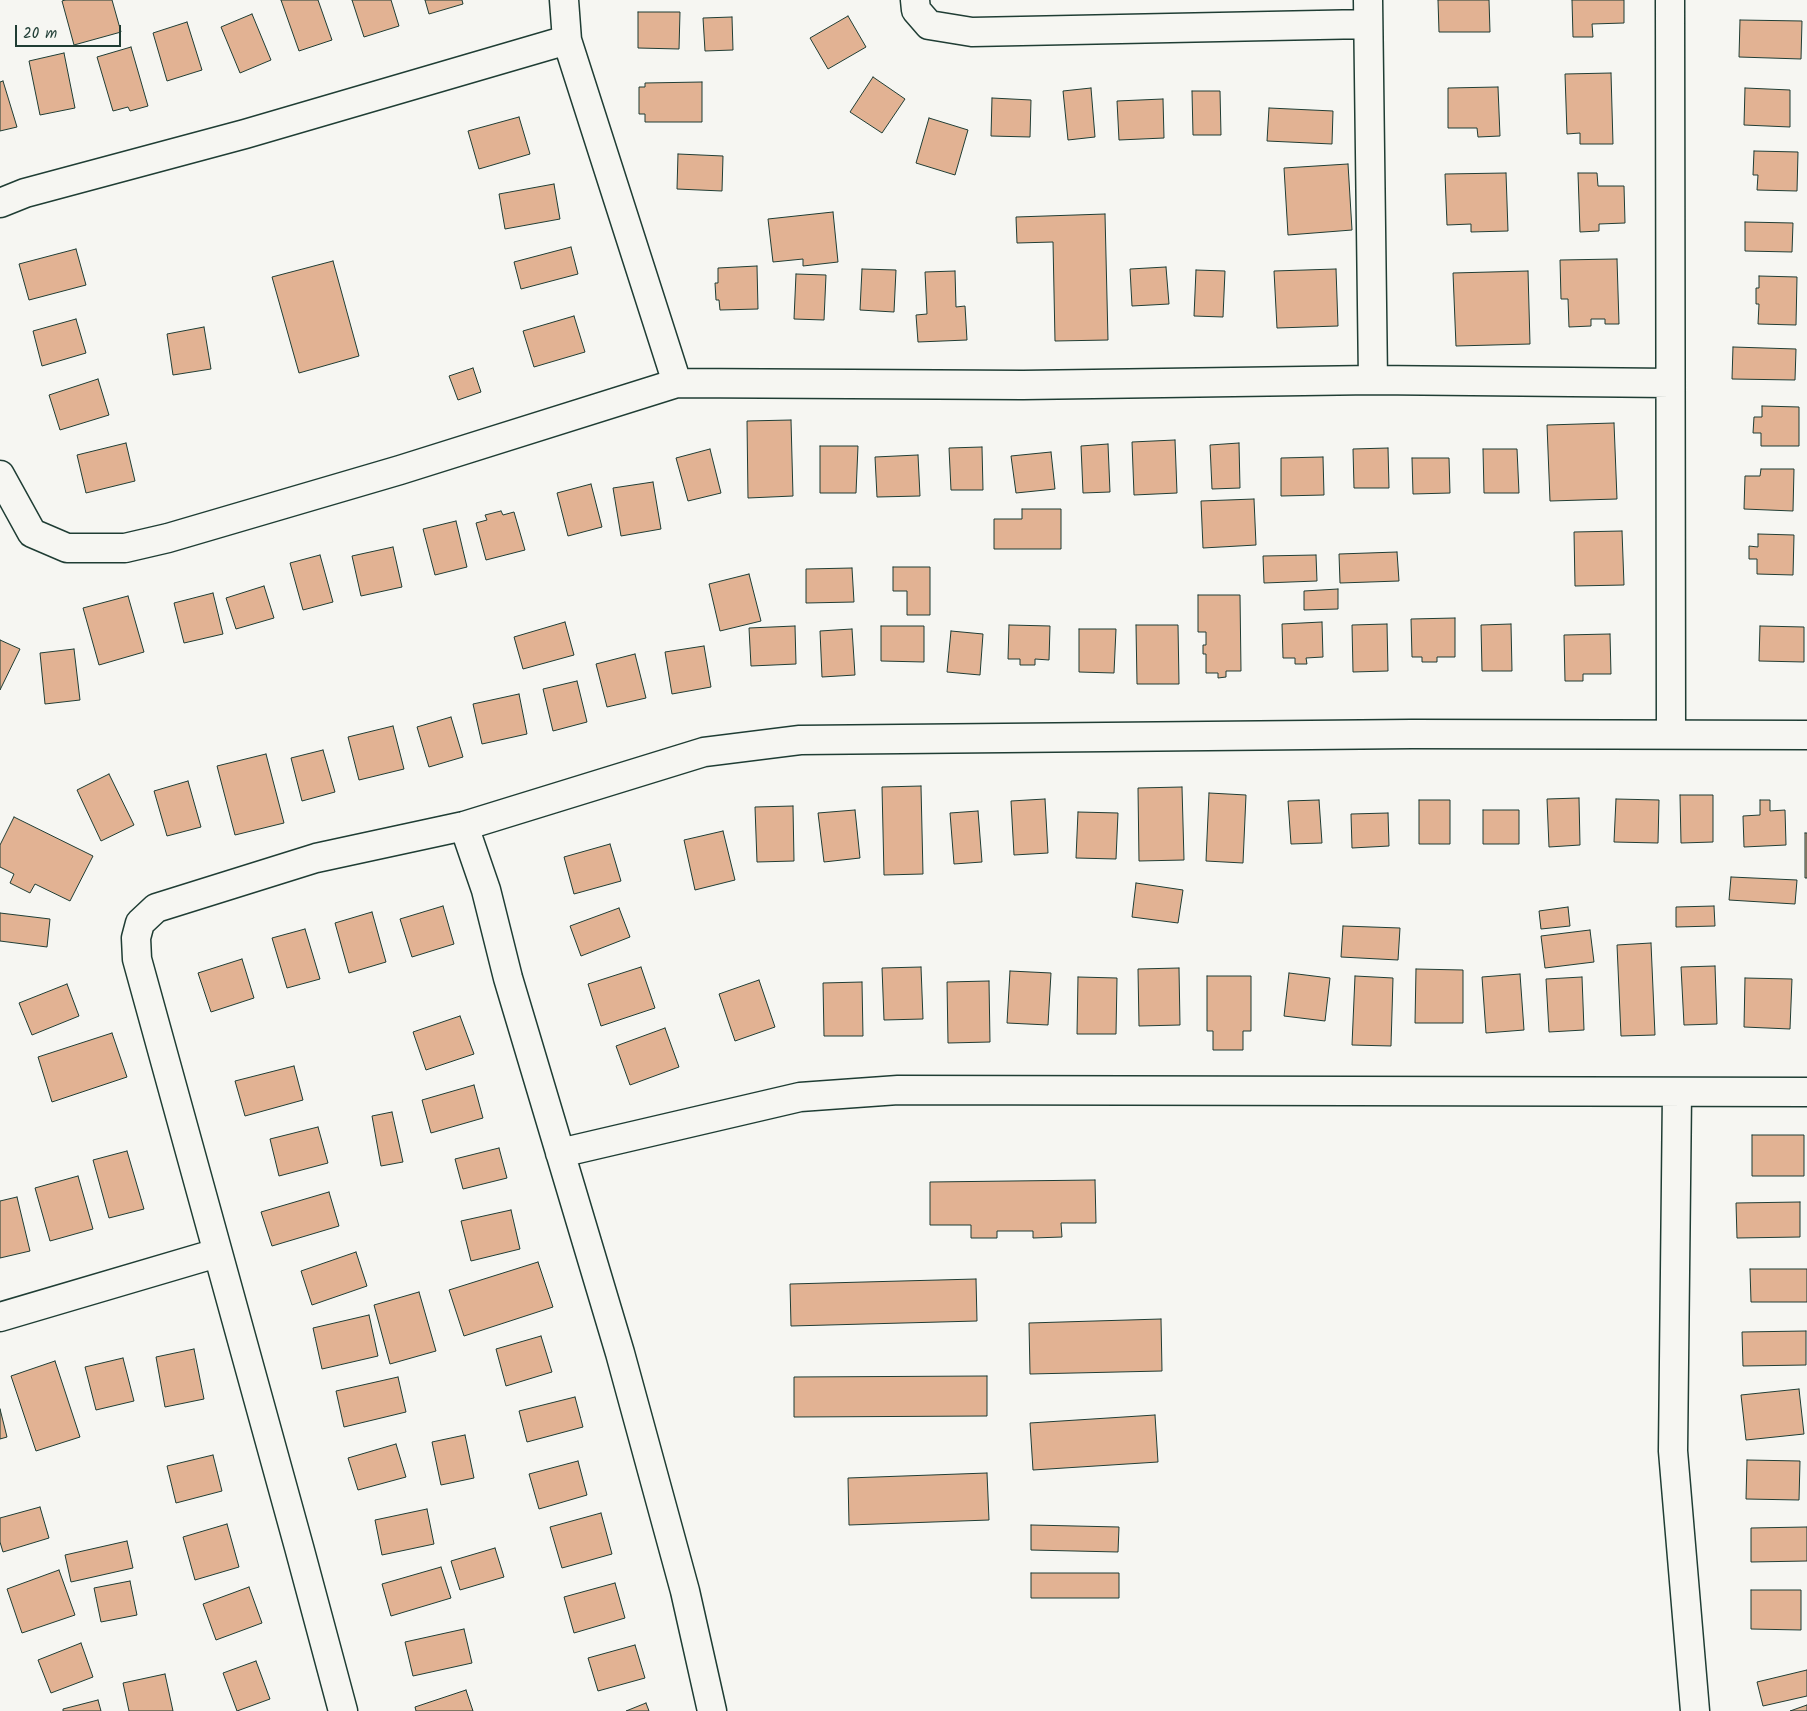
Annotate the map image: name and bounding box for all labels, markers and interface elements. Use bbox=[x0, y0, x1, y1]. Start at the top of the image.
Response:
scale bar bbox=[18, 15, 124, 47]
text: 20 m bbox=[23, 22, 57, 46]

